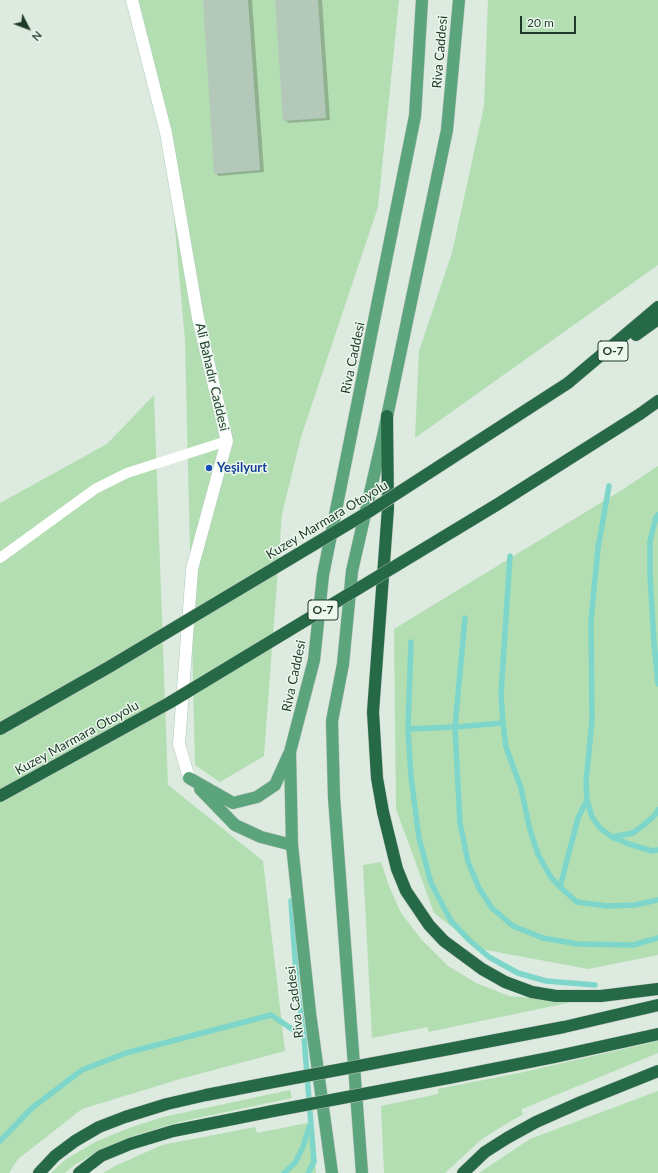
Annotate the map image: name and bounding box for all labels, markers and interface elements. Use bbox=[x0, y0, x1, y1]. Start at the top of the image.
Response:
north arrow bbox=[8, 8, 48, 48]
scale bar bbox=[522, 8, 578, 34]
street label: Riva Caddesi bbox=[429, 15, 451, 89]
text: 20 m bbox=[527, 15, 554, 30]
text: N bbox=[30, 29, 45, 44]
street label: Ali Bahadır Caddesi bbox=[192, 321, 232, 433]
street label: Riva Caddesi bbox=[338, 321, 368, 395]
road number: O-7 bbox=[598, 341, 628, 361]
place label: Yeşilyurt bbox=[217, 460, 267, 476]
marker: Yeşilyurt bbox=[204, 463, 214, 473]
street label: Kuzey Marmara Otoyolu bbox=[263, 478, 391, 562]
road number: O-7 bbox=[308, 600, 338, 620]
street label: Riva Caddesi bbox=[279, 639, 309, 713]
street label: Kuzey Marmara Otoyolu bbox=[12, 697, 142, 779]
street label: Riva Caddesi bbox=[283, 965, 307, 1039]

